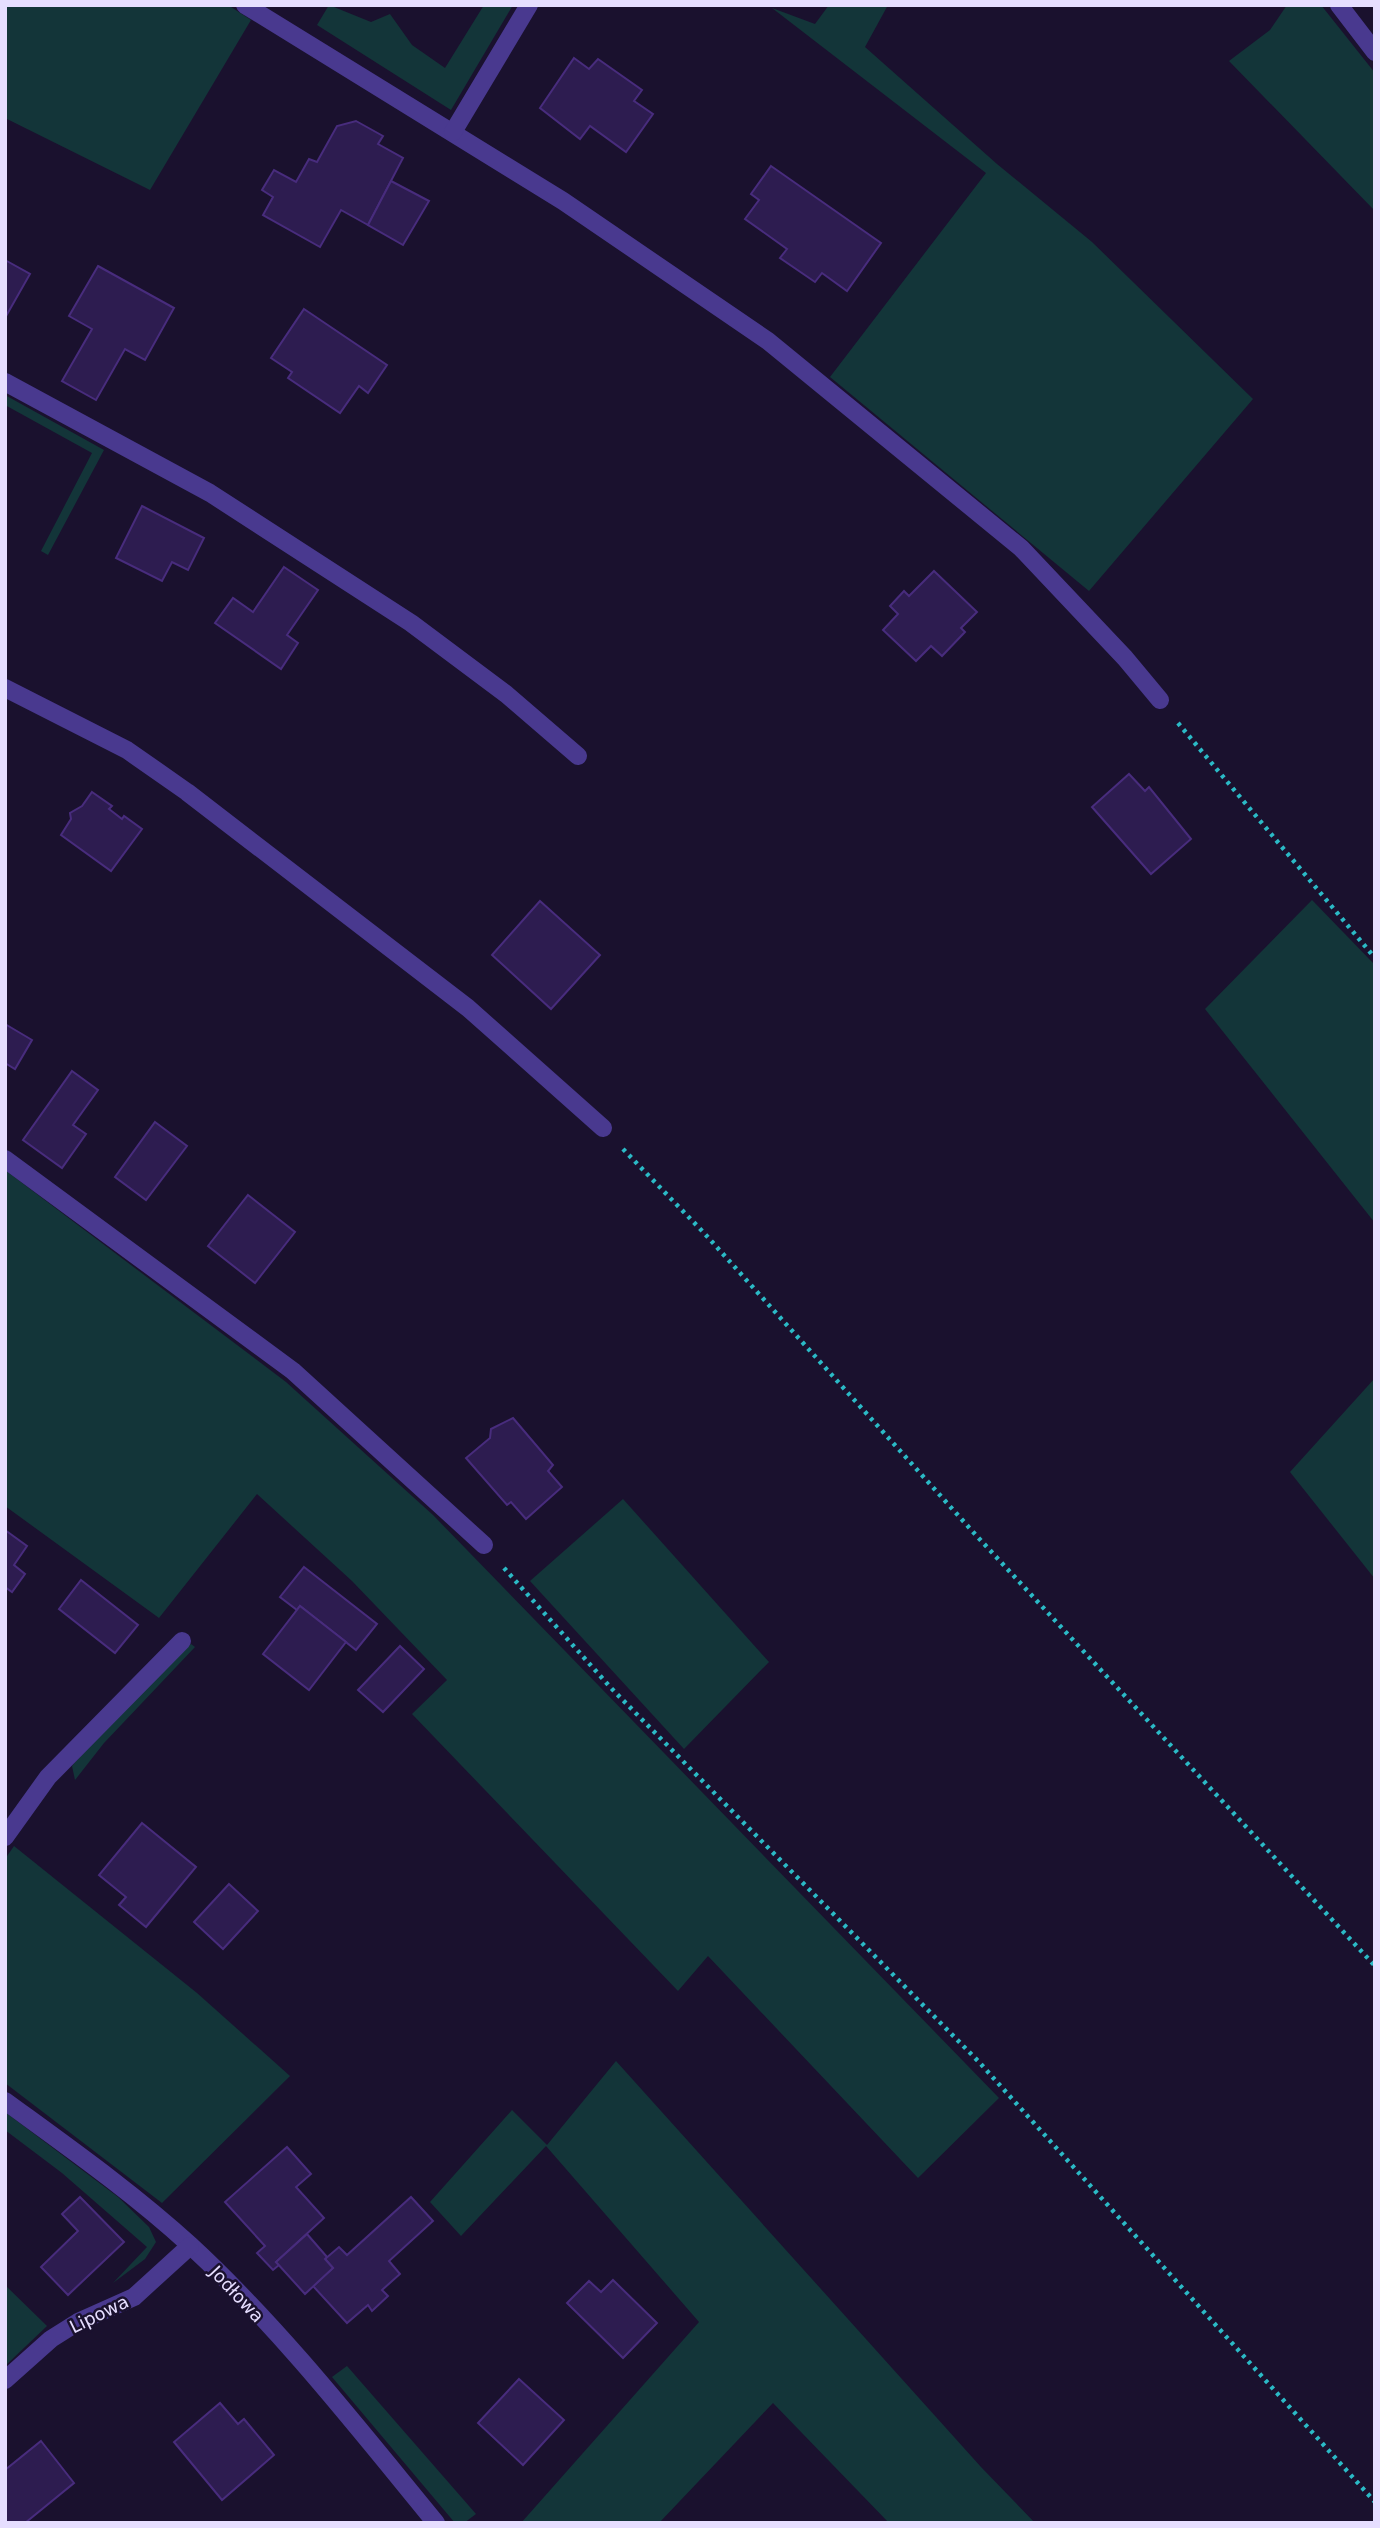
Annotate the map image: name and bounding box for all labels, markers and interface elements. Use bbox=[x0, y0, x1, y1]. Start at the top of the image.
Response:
street label: Jodłowa bbox=[205, 2261, 268, 2327]
street label: Lipowa bbox=[66, 2291, 132, 2337]

